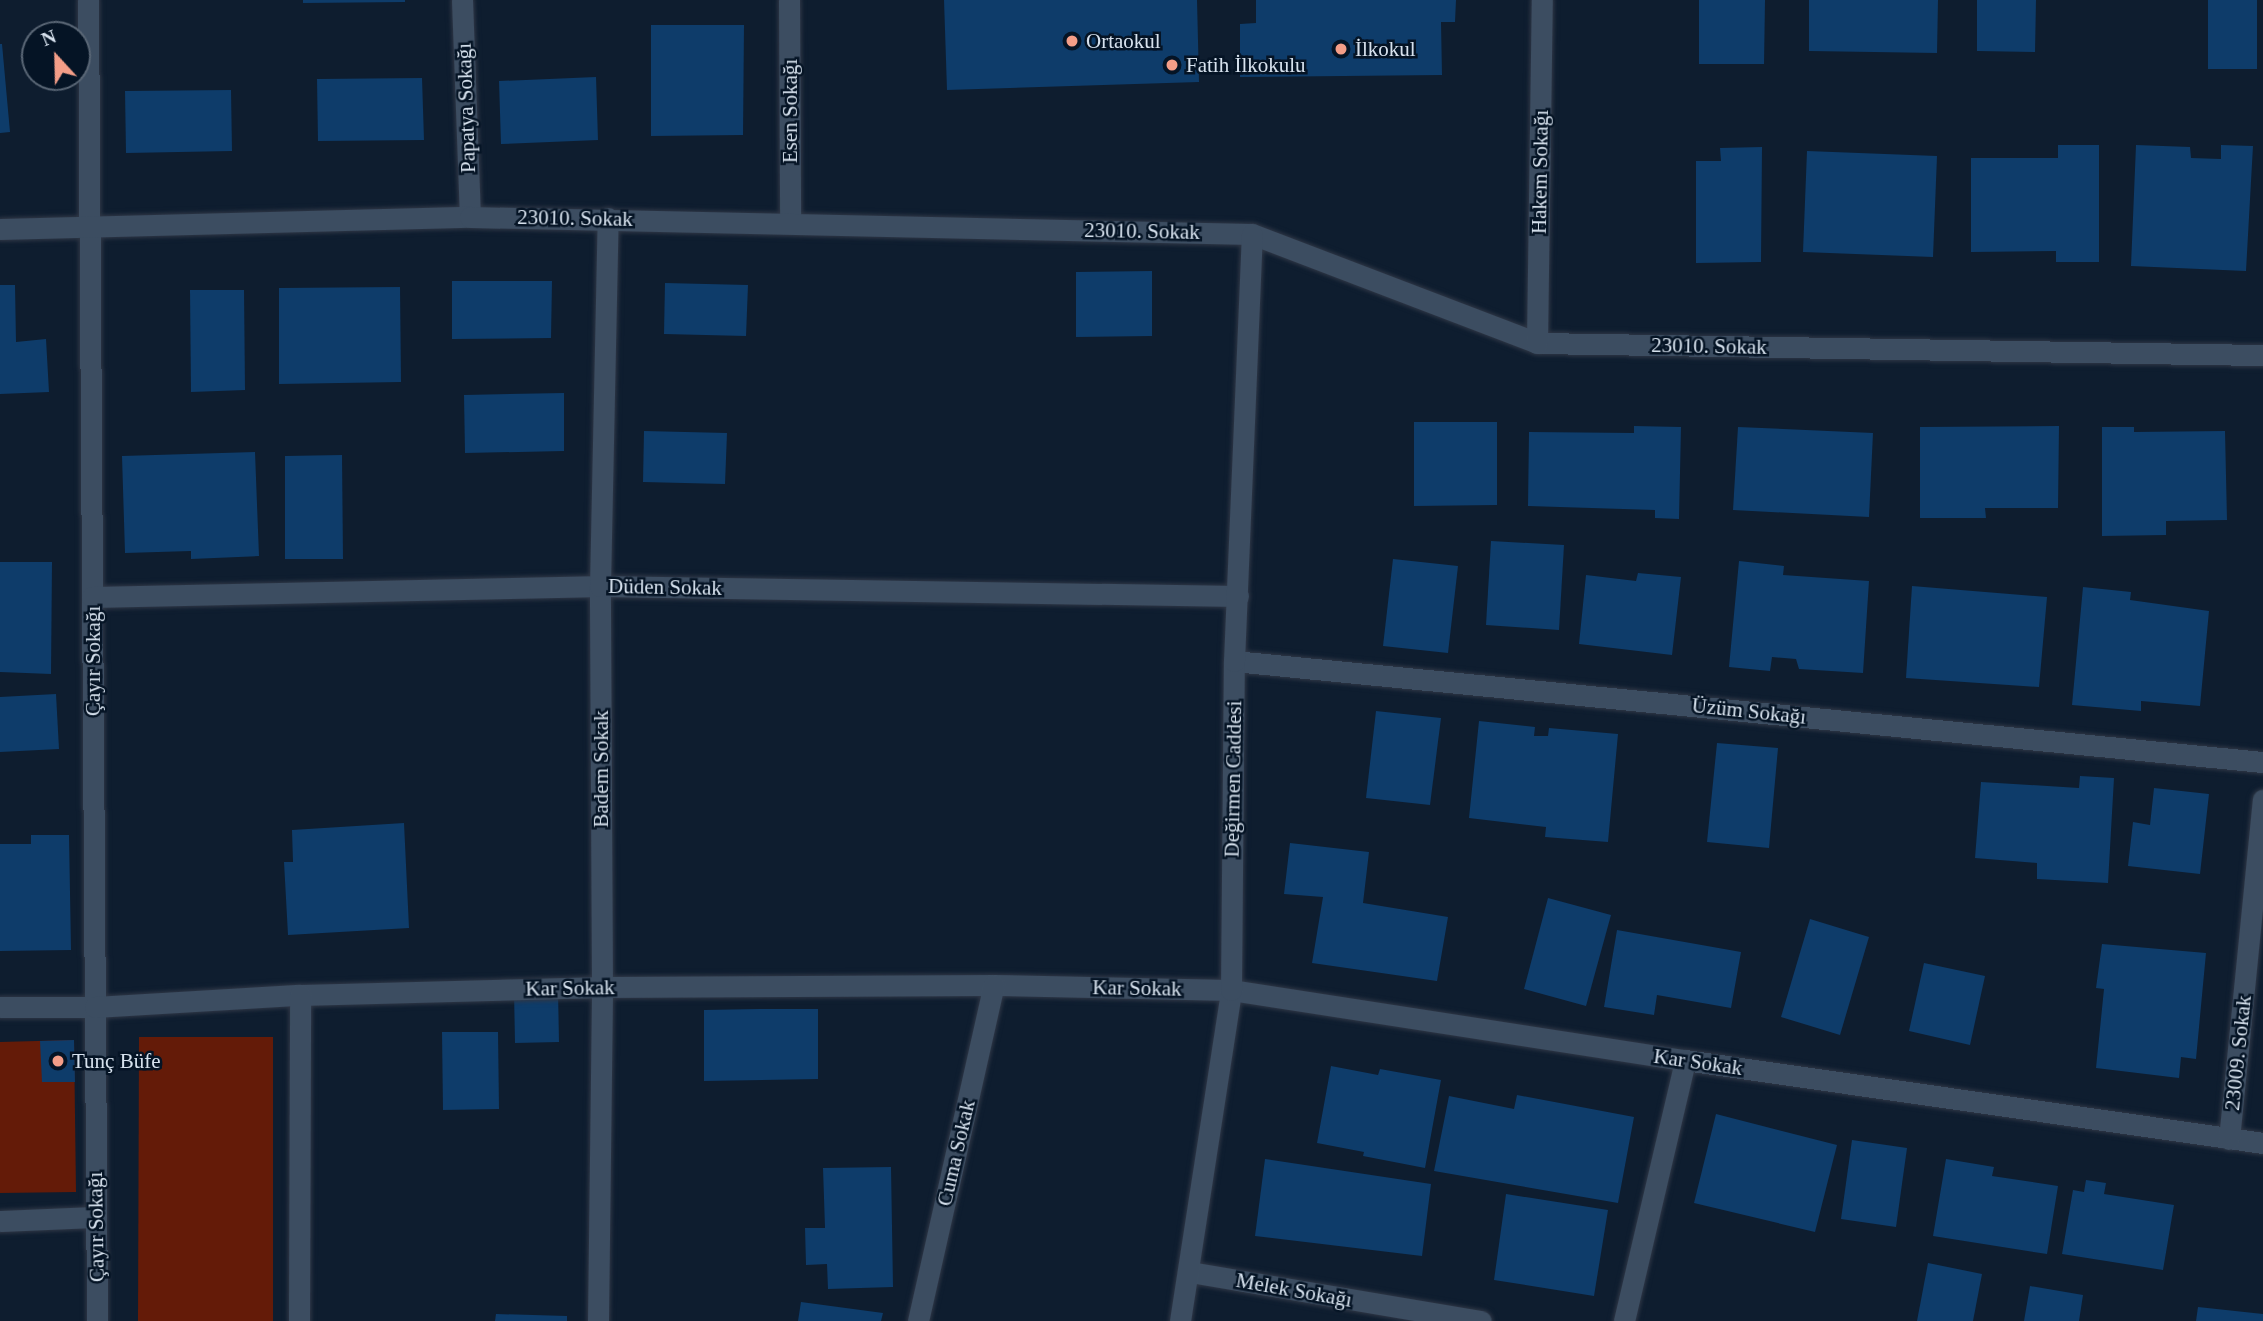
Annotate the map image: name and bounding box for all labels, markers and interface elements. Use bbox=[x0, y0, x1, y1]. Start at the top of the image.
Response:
north arrow bbox=[21, 21, 91, 91]
text: N bbox=[38, 26, 59, 50]
place label: Ortaokul bbox=[1086, 28, 1161, 54]
marker: Ortaokul bbox=[1064, 33, 1080, 49]
place label: İlkokul bbox=[1355, 36, 1416, 62]
marker: İlkokul bbox=[1333, 41, 1349, 57]
street label: Papatya Sokağı bbox=[451, 43, 481, 173]
place label: Fatih İlkokulu bbox=[1186, 52, 1306, 78]
marker: Fatih İlkokulu bbox=[1164, 57, 1180, 73]
street label: Esen Sokağı bbox=[777, 59, 803, 163]
street label: Hakem Sokağı bbox=[1526, 110, 1554, 234]
street label: 23010. Sokak bbox=[517, 204, 633, 232]
street label: 23010. Sokak bbox=[1084, 217, 1200, 245]
street label: 23010. Sokak bbox=[1651, 332, 1767, 360]
street label: Düden Sokak bbox=[608, 573, 722, 601]
street label: Çayır Sokağı bbox=[80, 606, 106, 716]
street label: Üzüm Sokağı bbox=[1691, 692, 1807, 730]
street label: Değirmen Caddesi bbox=[1219, 700, 1247, 858]
street label: Badem Sokak bbox=[588, 710, 614, 828]
street label: Kar Sokak bbox=[525, 975, 615, 1001]
street label: Kar Sokak bbox=[1092, 975, 1182, 1001]
street label: 23009. Sokak bbox=[2219, 994, 2257, 1112]
street label: Kar Sokak bbox=[1652, 1043, 1744, 1081]
place label: Tunç Büfe bbox=[72, 1048, 160, 1074]
marker: Tunç Büfe bbox=[50, 1053, 66, 1069]
street label: Cuma Sokak bbox=[932, 1098, 980, 1208]
street label: Çayır Sokağı bbox=[82, 1172, 110, 1282]
street label: Melek Sokağı bbox=[1234, 1267, 1354, 1313]

